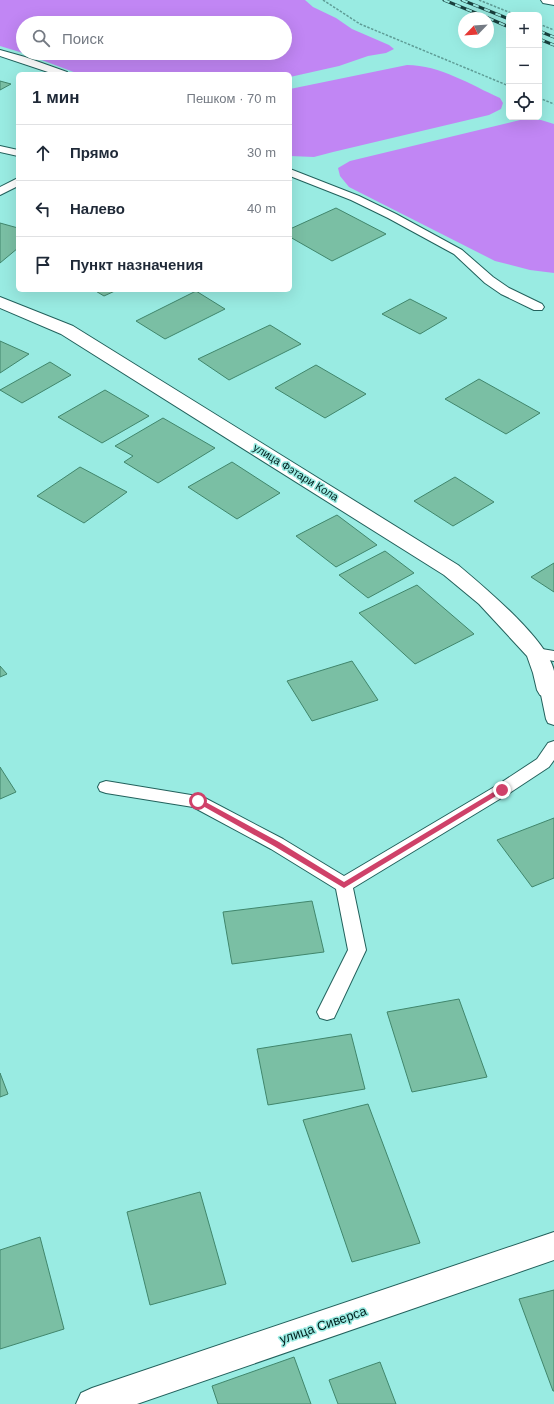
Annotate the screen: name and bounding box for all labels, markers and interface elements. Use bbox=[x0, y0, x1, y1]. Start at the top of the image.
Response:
north arrow bbox=[458, 12, 494, 48]
map controls bbox=[506, 12, 542, 120]
button: + bbox=[506, 12, 542, 48]
search box bbox=[16, 16, 292, 60]
icon: search bbox=[30, 27, 52, 49]
text: Поиск bbox=[62, 30, 104, 47]
button: − bbox=[506, 48, 542, 84]
button: locate bbox=[506, 84, 542, 120]
text: 1 мин bbox=[32, 88, 79, 107]
text: Пешком · 70 m bbox=[187, 91, 276, 106]
icon: ahead bbox=[32, 142, 54, 164]
text: Прямо bbox=[70, 144, 119, 161]
text: 30 m bbox=[247, 145, 276, 160]
icon: left bbox=[32, 198, 54, 220]
text: Налево bbox=[70, 200, 125, 217]
text: 40 m bbox=[247, 201, 276, 216]
icon: arrive bbox=[32, 254, 54, 276]
text: Пункт назначения bbox=[70, 256, 203, 273]
street label: улица Фэтари Кола bbox=[251, 441, 342, 504]
route end bbox=[493, 781, 511, 799]
route start bbox=[189, 792, 207, 810]
street label: улица Сиверса bbox=[278, 1303, 369, 1347]

